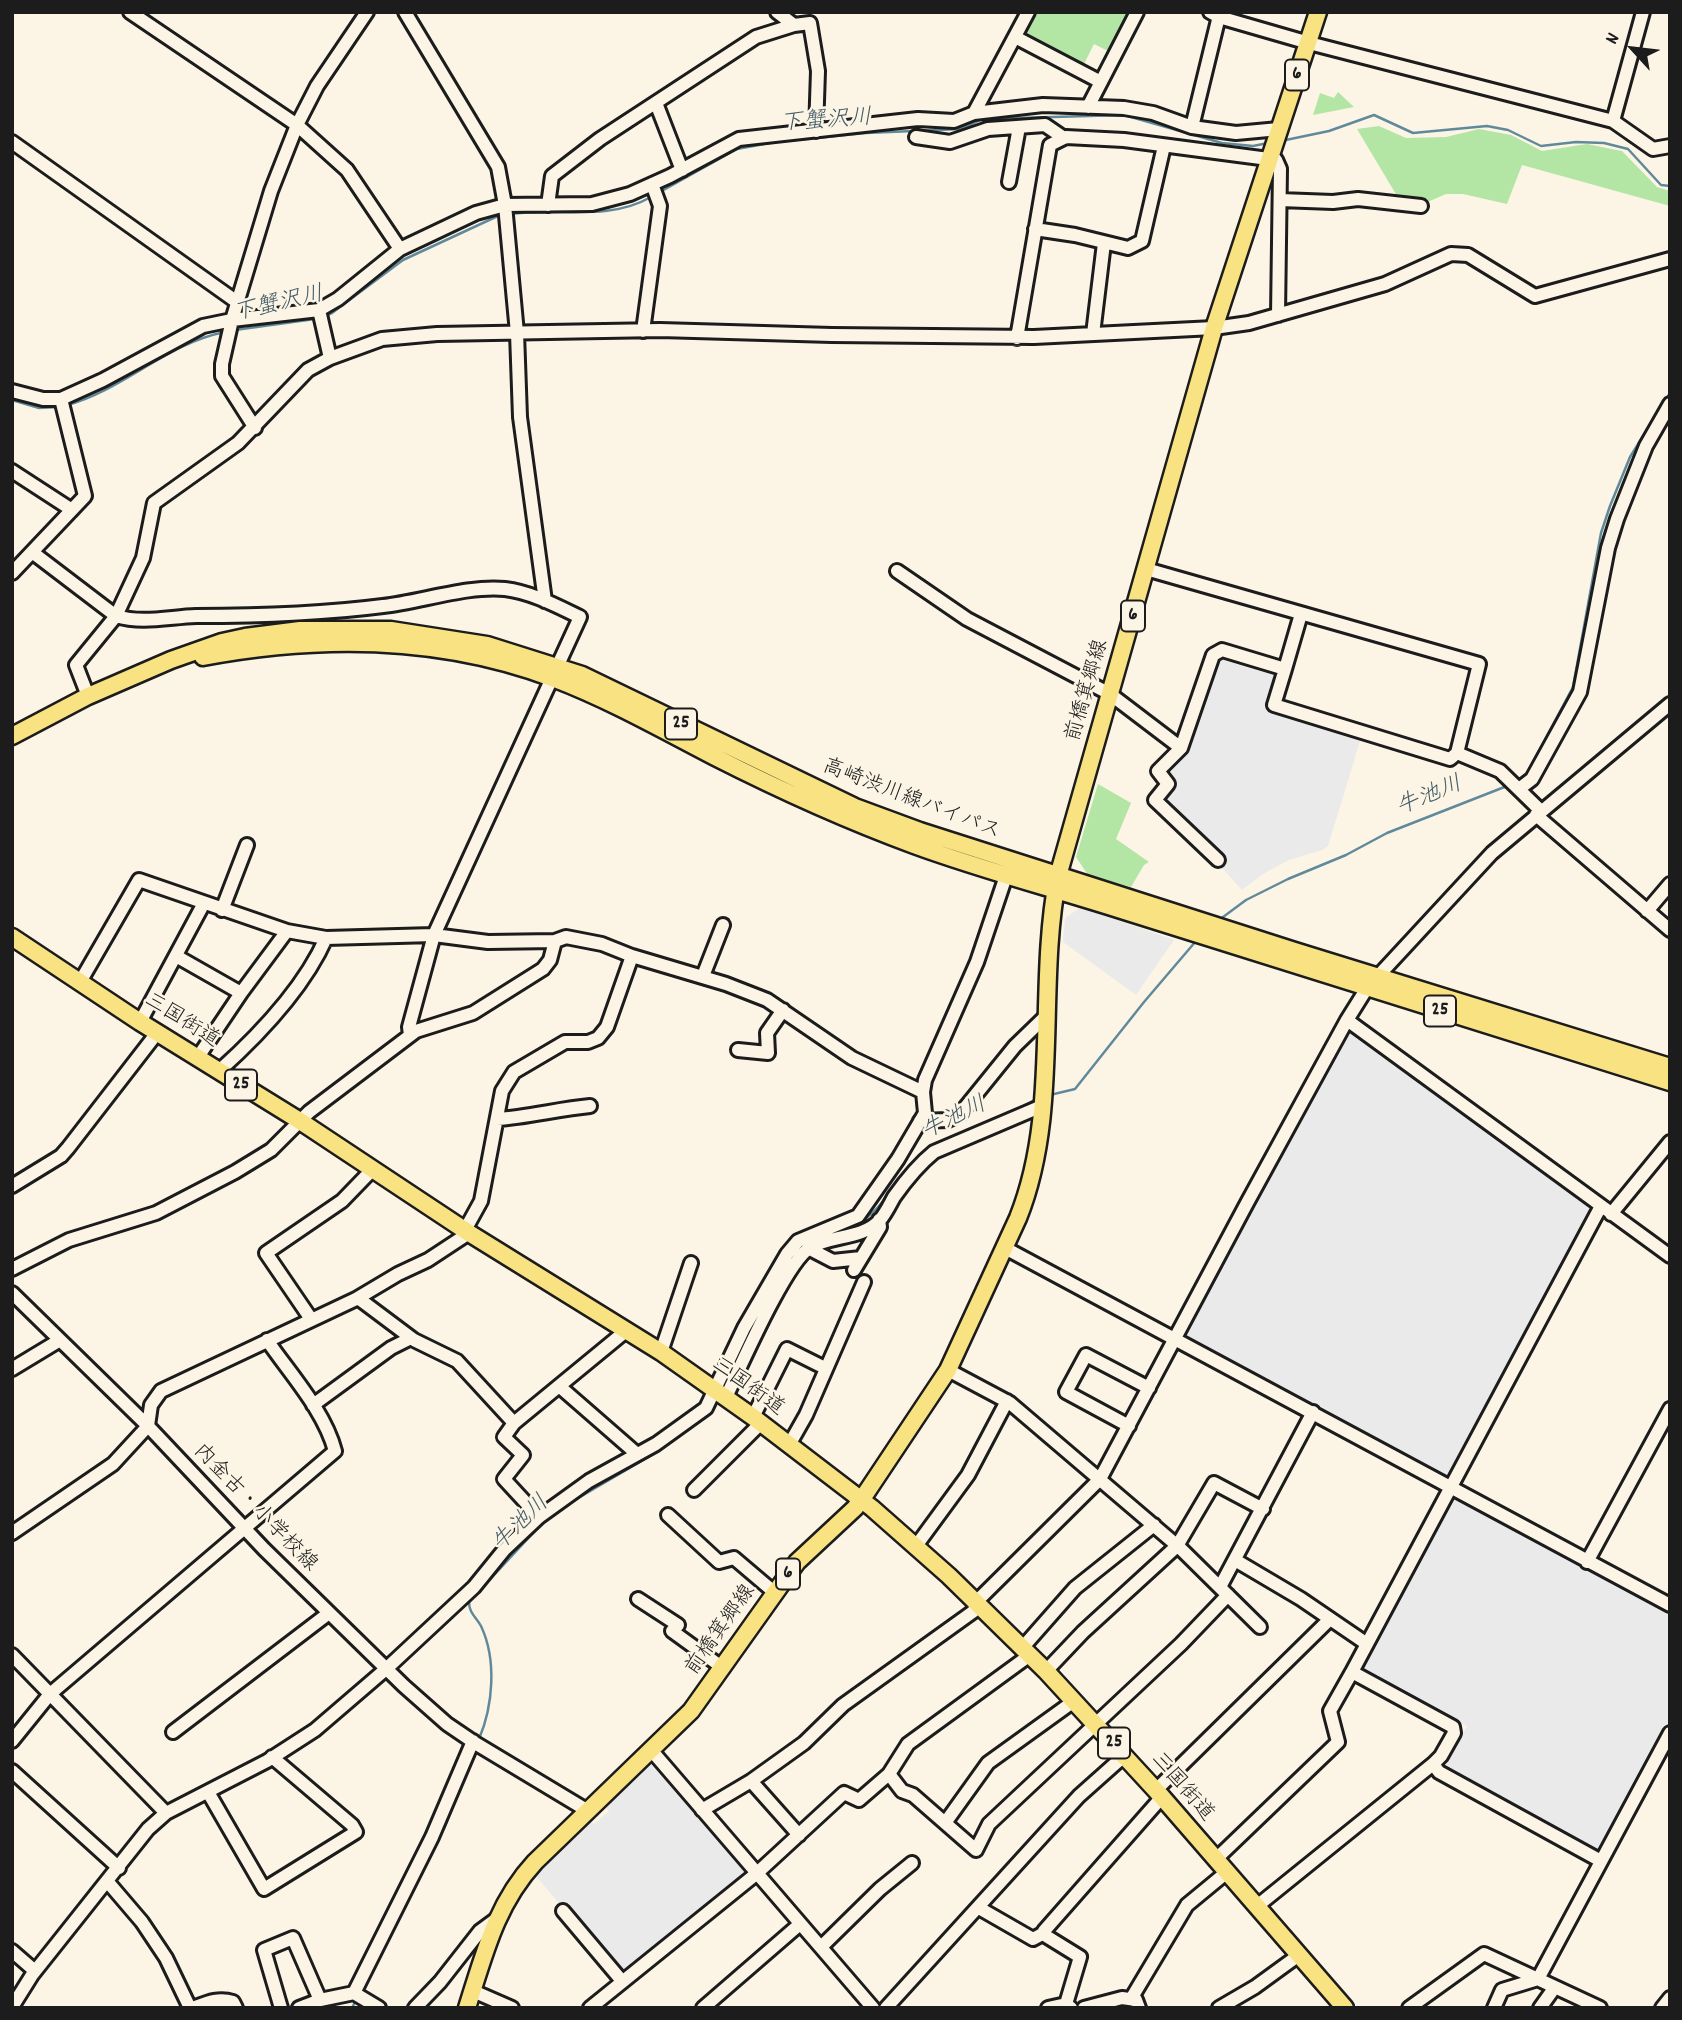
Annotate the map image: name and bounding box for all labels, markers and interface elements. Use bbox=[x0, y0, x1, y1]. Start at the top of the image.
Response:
north arrow bbox=[1598, 14, 1668, 84]
text: N bbox=[1600, 29, 1628, 50]
road number: 6 bbox=[1285, 60, 1309, 90]
water label: 下蟹沢川 bbox=[779, 106, 873, 140]
water label: 下蟹沢川 bbox=[231, 282, 327, 330]
road number: 6 bbox=[1121, 600, 1145, 632]
street label: 前橋箕郷線 bbox=[1062, 637, 1116, 745]
road number: 25 bbox=[665, 708, 697, 740]
street label: 高崎渋川線バイパス bbox=[818, 755, 1004, 847]
water label: 牛池川 bbox=[1393, 772, 1467, 824]
street label: 三国街道 bbox=[139, 989, 223, 1055]
road number: 25 bbox=[1424, 995, 1456, 1026]
road number: 25 bbox=[225, 1070, 257, 1100]
water label: 牛池川 bbox=[918, 1092, 992, 1148]
street label: 三国街道 bbox=[706, 1353, 788, 1423]
street label: 内金古・小学校線 bbox=[187, 1440, 321, 1578]
water label: 牛池川 bbox=[488, 1491, 556, 1559]
road number: 6 bbox=[776, 1558, 800, 1590]
street label: 前橋箕郷線 bbox=[682, 1581, 762, 1681]
road number: 25 bbox=[1098, 1728, 1130, 1758]
street label: 三国街道 bbox=[1144, 1748, 1218, 1828]

